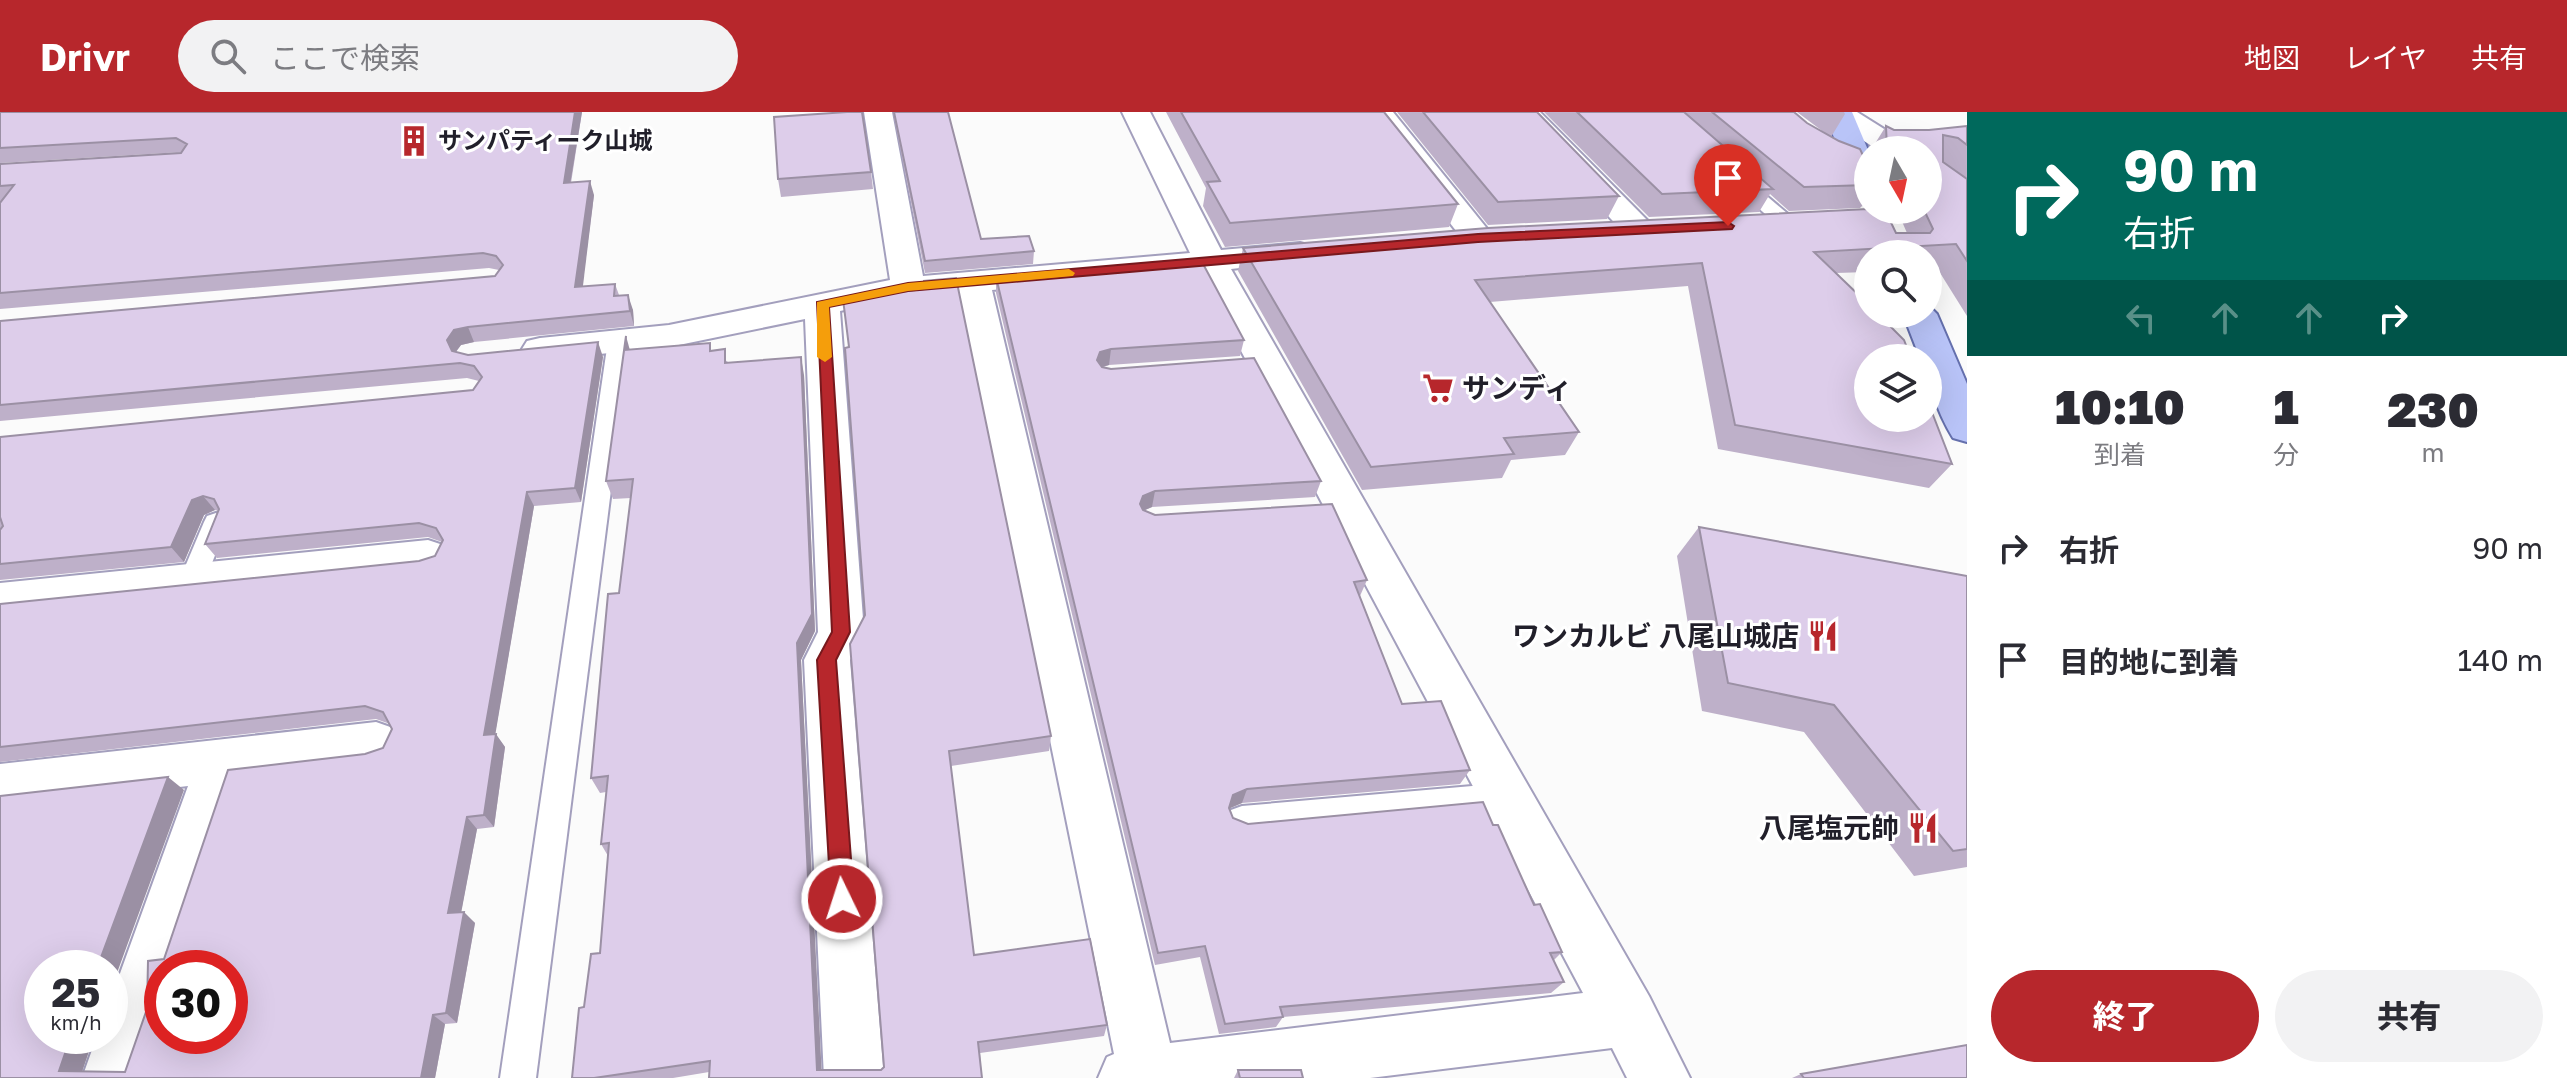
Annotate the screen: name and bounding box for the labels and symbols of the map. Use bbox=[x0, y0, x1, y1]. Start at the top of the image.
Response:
building icon: サンパティーク山城 bbox=[397, 124, 431, 158]
place label: サンパティーク山城 bbox=[438, 125, 653, 154]
north arrow bbox=[1854, 136, 1942, 224]
pin bbox=[1694, 144, 1762, 226]
supermarket icon: サンディ bbox=[1421, 371, 1455, 405]
place label: サンディ bbox=[1462, 371, 1572, 404]
place label: ワンカルビ 八尾山城店 bbox=[1512, 619, 1799, 652]
restaurant icon: ワンカルビ 八尾山城店 bbox=[1806, 619, 1840, 653]
place label: 八尾塩元帥 bbox=[1759, 811, 1899, 844]
restaurant icon: 八尾塩元帥 bbox=[1906, 811, 1940, 845]
position arrow bbox=[800, 857, 884, 941]
speed limit sign: 30 bbox=[144, 950, 248, 1054]

